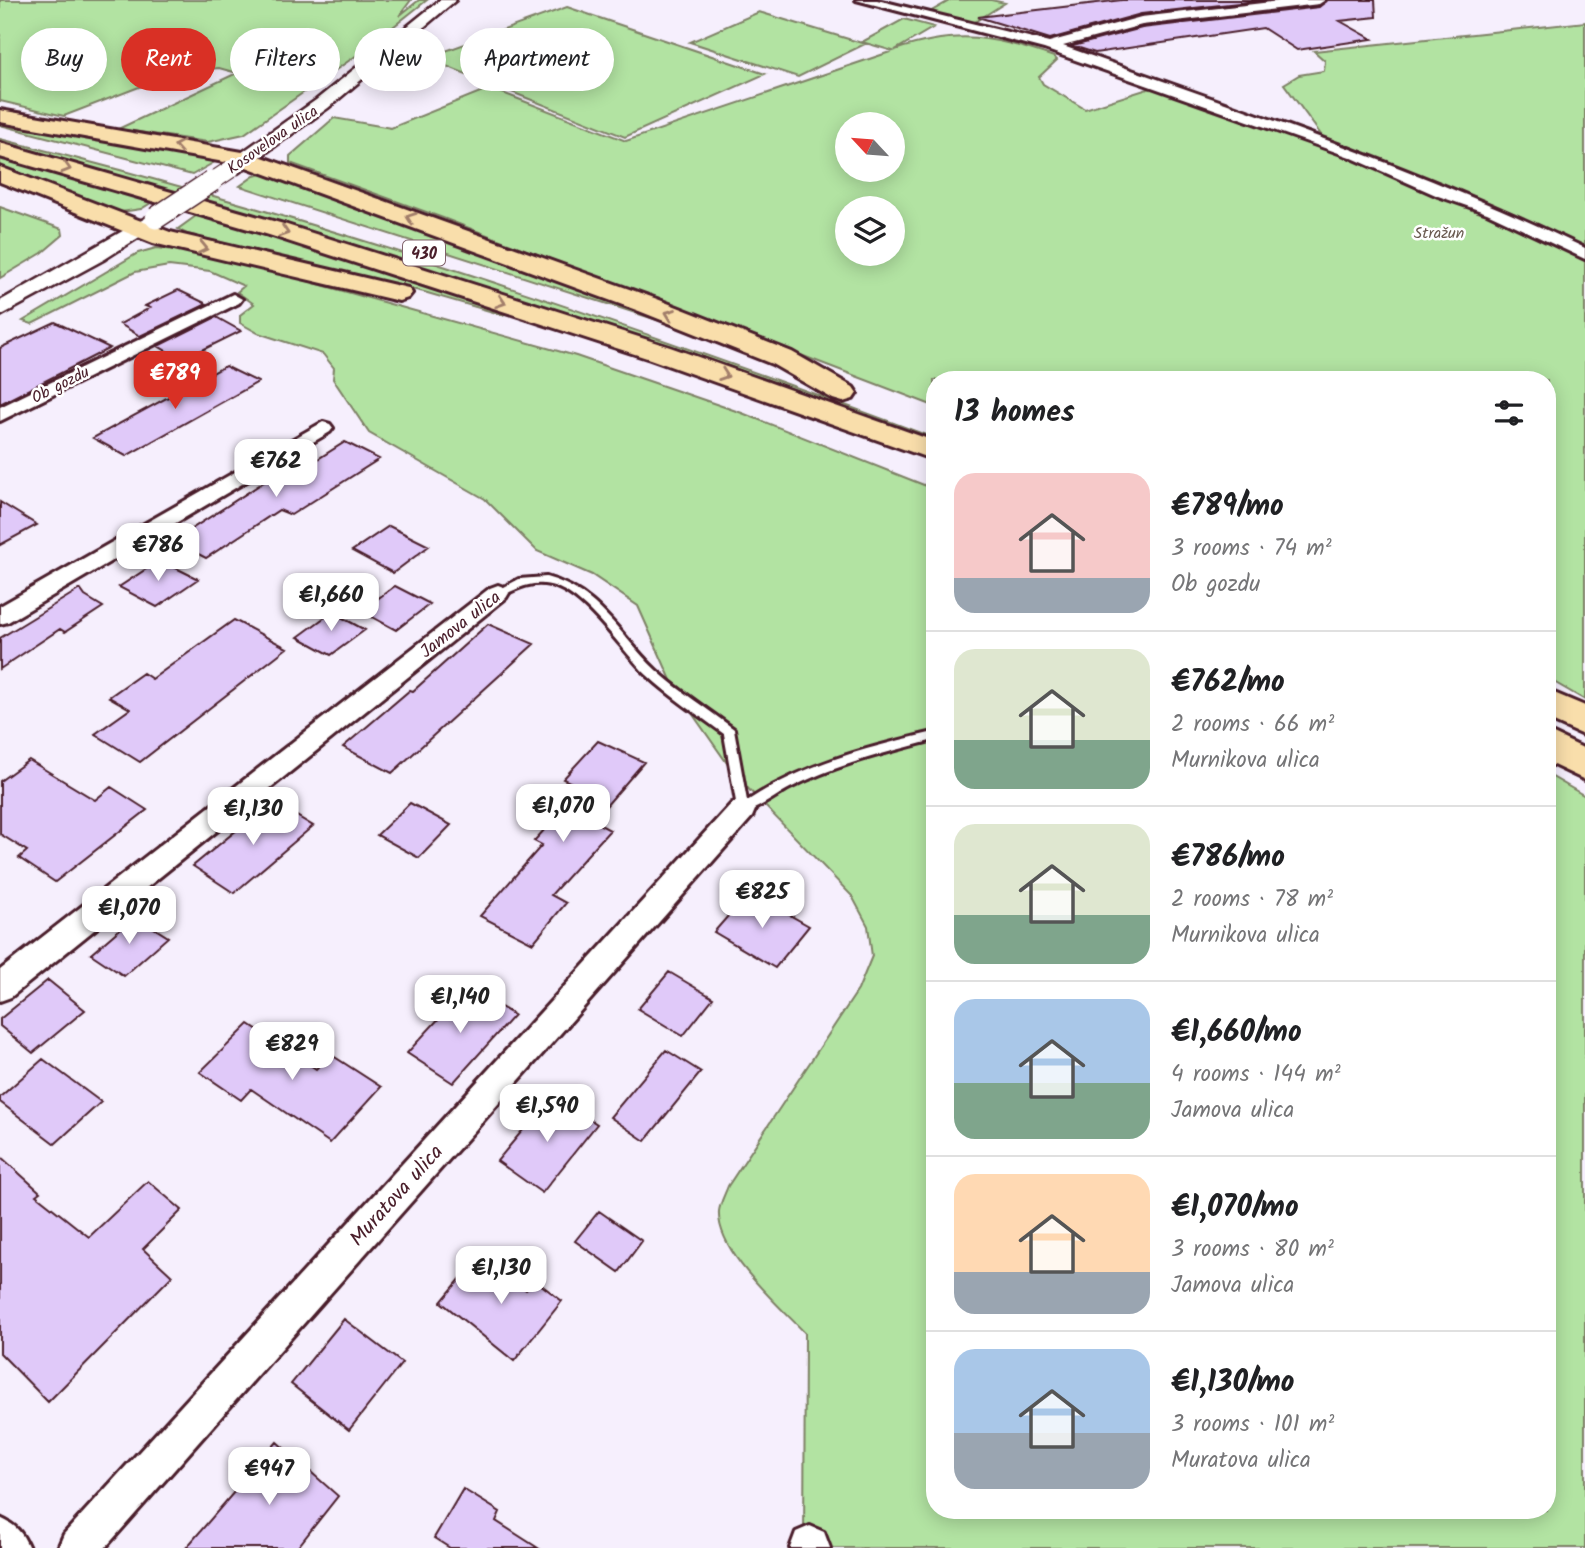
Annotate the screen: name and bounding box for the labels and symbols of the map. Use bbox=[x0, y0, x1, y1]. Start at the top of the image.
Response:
street label: Kosovelova ulica bbox=[222, 99, 324, 181]
north arrow bbox=[835, 112, 905, 182]
one-way arrow bbox=[173, 139, 185, 154]
one-way arrow bbox=[60, 159, 72, 174]
one-way arrow bbox=[405, 213, 417, 227]
park label: Stražun bbox=[1414, 221, 1464, 246]
one-way arrow bbox=[277, 224, 290, 238]
one-way arrow bbox=[197, 239, 209, 254]
road number: 430 bbox=[403, 241, 445, 266]
one-way arrow bbox=[494, 294, 506, 308]
one-way arrow bbox=[665, 309, 677, 323]
pin: €789 bbox=[134, 352, 216, 411]
street label: Ob gozdu bbox=[27, 360, 94, 411]
one-way arrow bbox=[718, 367, 730, 381]
pin: €762 bbox=[235, 440, 317, 499]
pin: €786 bbox=[117, 524, 199, 583]
pin: €1,660 bbox=[274, 574, 388, 633]
street label: Jamova ulica bbox=[414, 584, 508, 666]
pin: €1,070 bbox=[506, 784, 620, 844]
pin: €1,130 bbox=[196, 788, 310, 847]
pin: €825 bbox=[721, 870, 803, 930]
pin: €1,070 bbox=[72, 886, 186, 946]
pin: €1,140 bbox=[403, 976, 517, 1035]
pin: €829 bbox=[251, 1023, 333, 1082]
pin: €1,590 bbox=[490, 1084, 604, 1144]
street label: Muratova ulica bbox=[342, 1138, 452, 1254]
pin: €1,130 bbox=[444, 1246, 558, 1306]
pin: €947 bbox=[228, 1448, 310, 1507]

